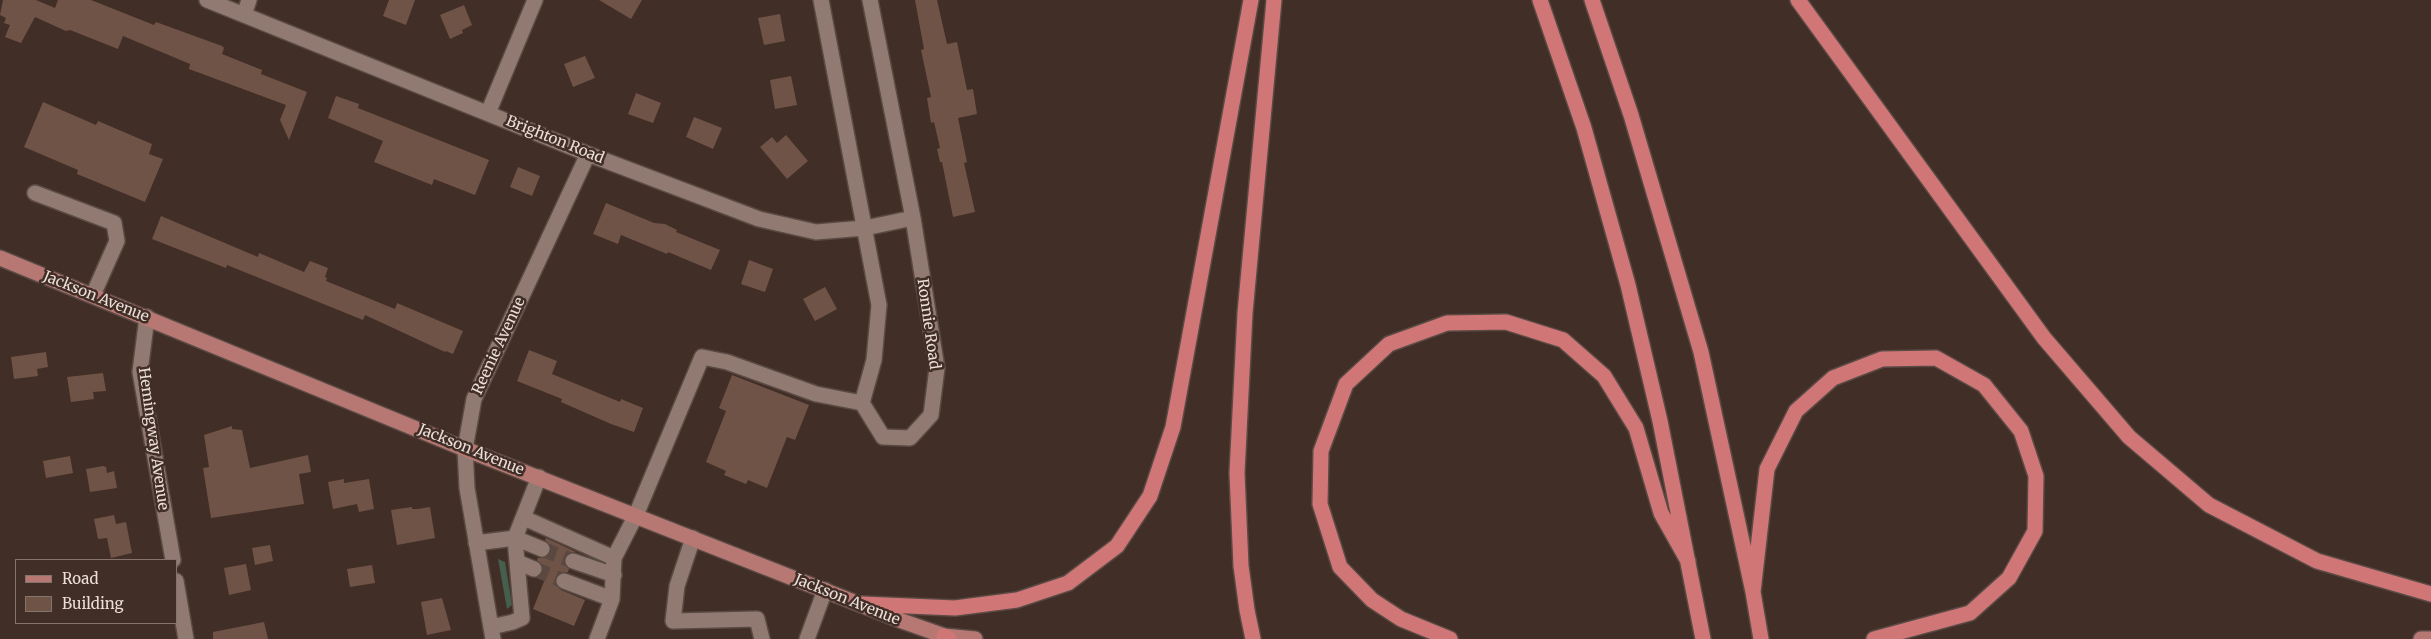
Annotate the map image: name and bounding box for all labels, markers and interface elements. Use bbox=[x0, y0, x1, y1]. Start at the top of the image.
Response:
street label: Brighton Road bbox=[503, 112, 607, 168]
street label: Jackson Avenue bbox=[41, 268, 151, 326]
street label: Ronnie Road bbox=[913, 277, 943, 371]
street label: Reenie Avenue bbox=[469, 295, 529, 397]
street label: Hemingway Avenue bbox=[134, 366, 172, 512]
street label: Jackson Avenue bbox=[416, 421, 526, 479]
legend bbox=[15, 559, 178, 624]
text: Road bbox=[62, 569, 98, 588]
street label: Jackson Avenue bbox=[792, 571, 902, 629]
text: Building bbox=[62, 594, 124, 613]

